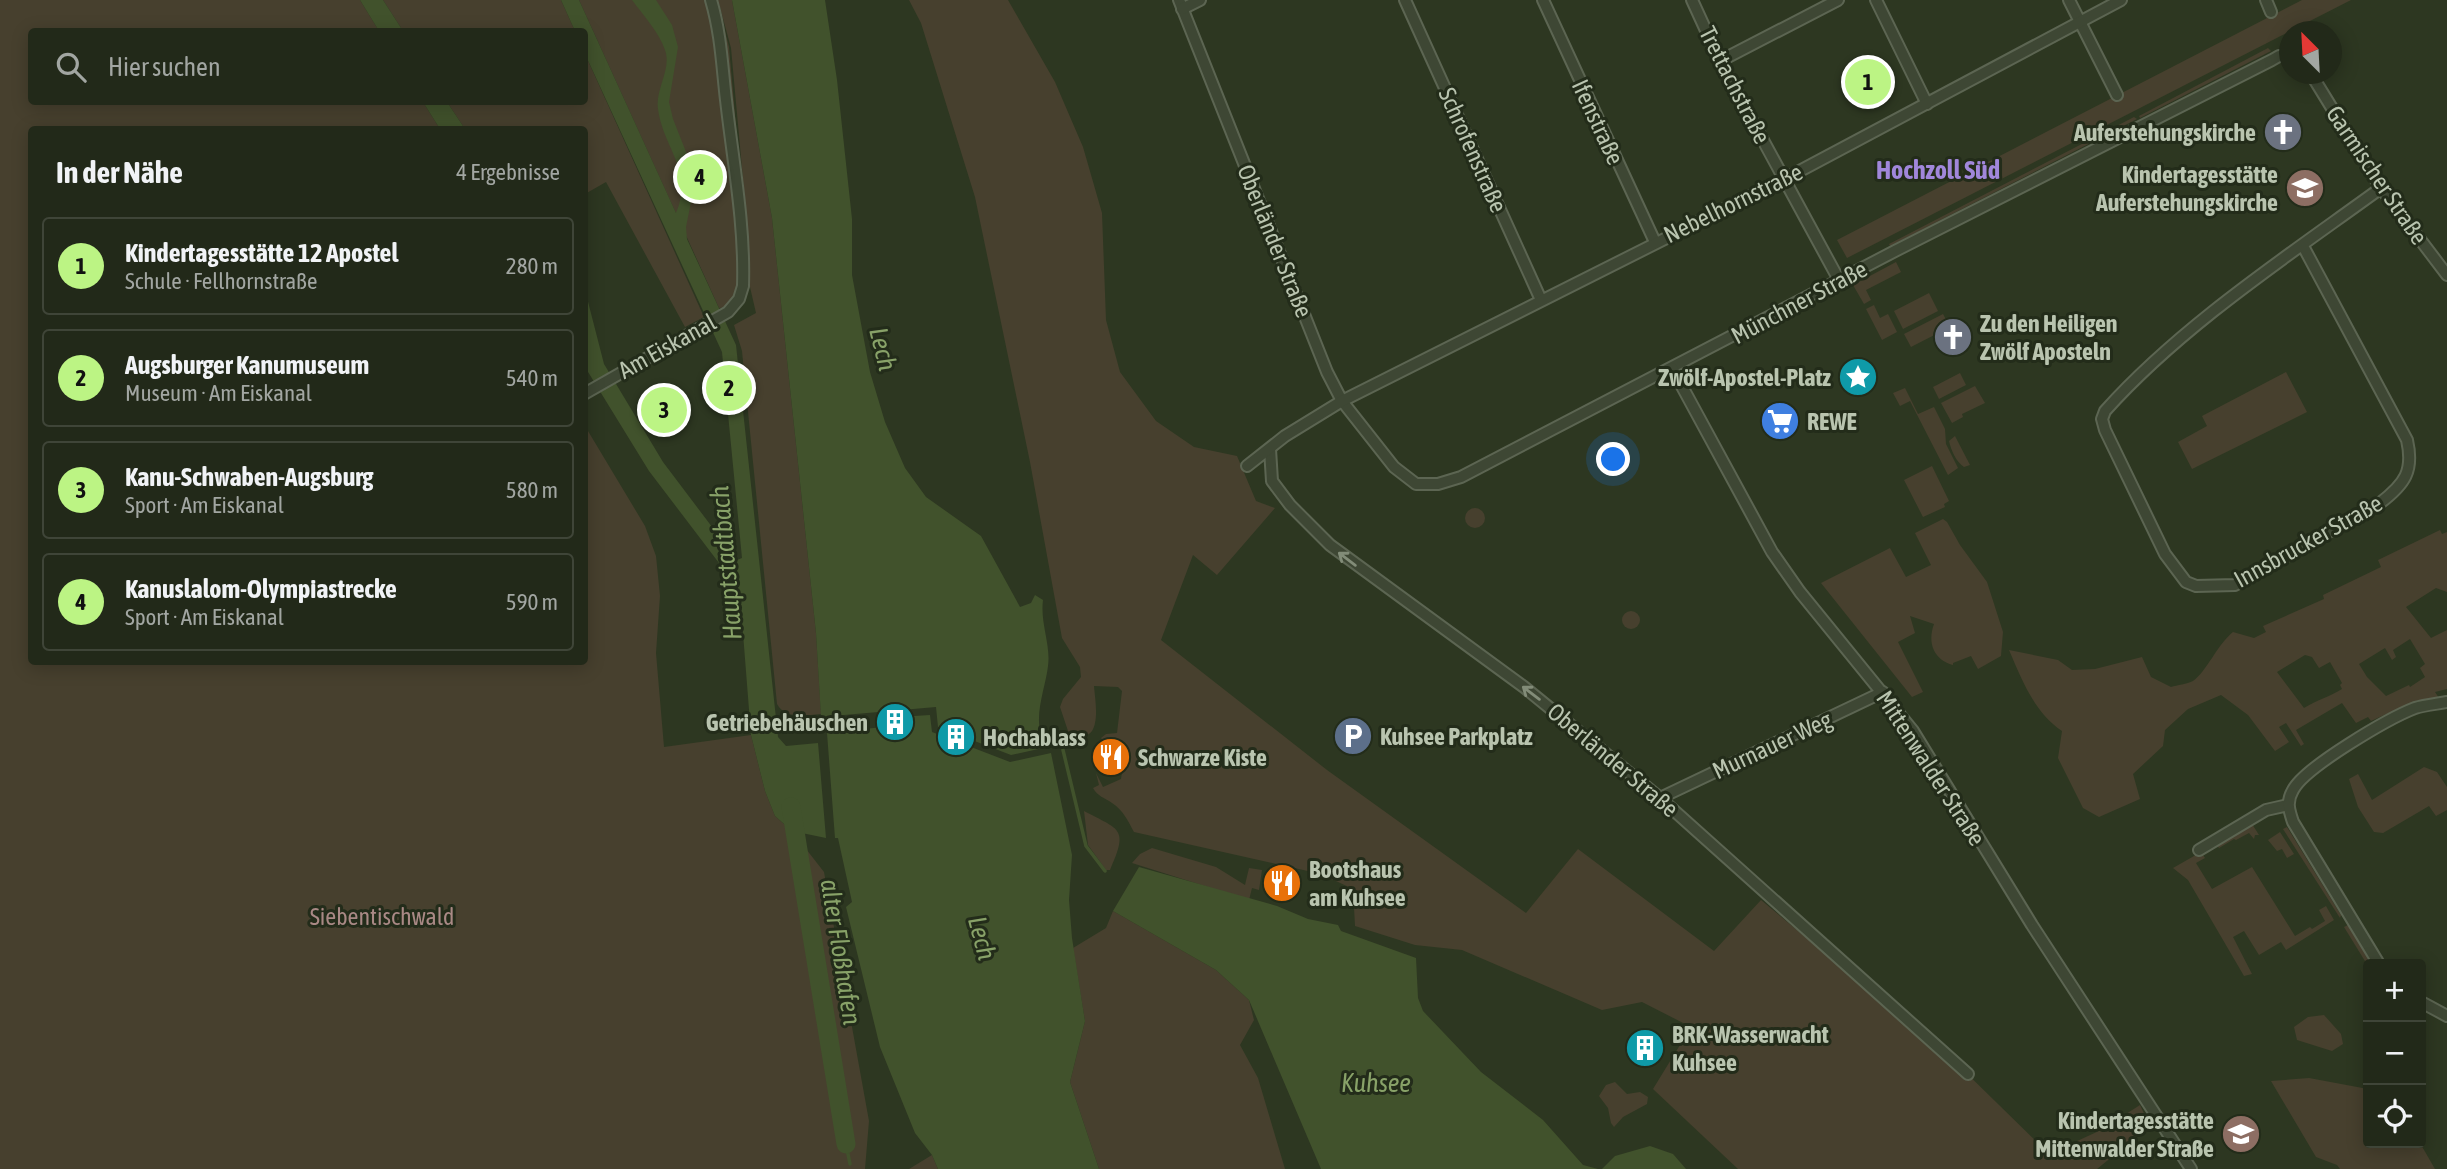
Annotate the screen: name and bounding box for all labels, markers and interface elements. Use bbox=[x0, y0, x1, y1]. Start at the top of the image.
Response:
north arrow bbox=[2279, 21, 2342, 84]
street label: Trettachstraße bbox=[1694, 22, 1776, 148]
search box bbox=[28, 28, 588, 105]
icon: search bbox=[52, 48, 90, 86]
text: Hier suchen bbox=[108, 52, 221, 82]
pin: 1 bbox=[1845, 56, 1891, 108]
street label: Ifenstraße bbox=[1567, 75, 1629, 169]
street label: Schrofenstraße bbox=[1434, 84, 1512, 216]
street label: Garmischer Straße bbox=[2321, 101, 2433, 249]
church icon: Auferstehungskirche bbox=[2262, 111, 2304, 153]
place label: Auferstehungskirche bbox=[2073, 119, 2256, 146]
pin: 4 bbox=[677, 151, 723, 203]
text: In der Nähe bbox=[56, 155, 183, 189]
district label: Hochzoll Süd bbox=[1876, 155, 2000, 185]
street label: Nebelhornstraße bbox=[1659, 158, 1807, 248]
text: 4 Ergebnisse bbox=[456, 159, 560, 185]
street label: Oberländer Straße bbox=[1232, 161, 1318, 321]
place label: Kindertagesstätte Auferstehungskirche bbox=[2095, 161, 2278, 216]
school or university icon: Kindertagesstätte Auferstehungskirche bbox=[2284, 167, 2326, 209]
text: Kindertagesstätte 12 Apostel bbox=[125, 238, 398, 268]
text: 1 bbox=[76, 253, 86, 279]
text: 280 m bbox=[506, 253, 558, 279]
street label: Münchner Straße bbox=[1727, 255, 1871, 349]
text: Schule · Fellhornstraße bbox=[125, 268, 317, 294]
street label: Am Eiskanal bbox=[613, 308, 721, 384]
place label: Zu den Heiligen Zwölf Aposteln bbox=[1980, 310, 2118, 365]
church icon: Zu den Heiligen Zwölf Aposteln bbox=[1932, 316, 1974, 358]
water label: Lech bbox=[863, 324, 903, 374]
text: Augsburger Kanumuseum bbox=[125, 350, 369, 380]
place icon: Zwölf-Apostel-Platz bbox=[1837, 356, 1879, 398]
pin: 2 bbox=[706, 362, 752, 414]
place label: Zwölf-Apostel-Platz bbox=[1658, 364, 1831, 391]
text: 2 bbox=[76, 365, 86, 391]
text: 540 m bbox=[506, 365, 558, 391]
text: Museum · Am Eiskanal bbox=[125, 380, 312, 406]
pin: 3 bbox=[641, 384, 687, 436]
supermarket icon: REWE bbox=[1759, 400, 1801, 442]
place label: REWE bbox=[1807, 408, 1857, 435]
your location bbox=[1596, 442, 1630, 476]
text: Kanu-Schwaben-Augsburg bbox=[125, 462, 373, 492]
text: 3 bbox=[76, 477, 86, 503]
text: 580 m bbox=[506, 477, 558, 503]
water label: Hauptstadtbach bbox=[704, 484, 748, 641]
street label: Innsbrucker Straße bbox=[2229, 489, 2387, 593]
text: Sport · Am Eiskanal bbox=[125, 492, 284, 518]
one-way arrow bbox=[1339, 551, 1357, 566]
text: Kanuslalom-Olympiastrecke bbox=[125, 574, 397, 604]
text: 4 bbox=[76, 589, 86, 615]
text: 590 m bbox=[506, 589, 558, 615]
text: Sport · Am Eiskanal bbox=[125, 604, 284, 630]
one-way arrow bbox=[1523, 685, 1541, 700]
street label: Mittenwalder Straße bbox=[1871, 686, 1991, 850]
street label: Oberländer Straße bbox=[1542, 698, 1684, 822]
building icon: Getriebehäuschen bbox=[874, 701, 916, 743]
street label: Murnauer Weg bbox=[1708, 705, 1836, 784]
place label: Getriebehäuschen bbox=[706, 709, 868, 736]
parking icon: Kuhsee Parkplatz bbox=[1332, 715, 1374, 757]
building icon: Hochablass bbox=[935, 716, 977, 758]
place label: Kuhsee Parkplatz bbox=[1380, 723, 1533, 750]
place label: Hochablass bbox=[983, 724, 1086, 751]
restaurant icon: Schwarze Kiste bbox=[1090, 736, 1132, 778]
place label: Schwarze Kiste bbox=[1138, 744, 1267, 771]
place label: Bootshaus am Kuhsee bbox=[1309, 856, 1406, 911]
restaurant icon: Bootshaus am Kuhsee bbox=[1261, 862, 1303, 904]
water label: alter Floßhafen bbox=[815, 877, 867, 1027]
park label: Siebentischwald bbox=[310, 903, 454, 930]
water label: Lech bbox=[962, 913, 1002, 963]
map controls bbox=[2363, 959, 2426, 1148]
button: + bbox=[2363, 959, 2426, 1022]
place label: BRK-Wasserwacht Kuhsee bbox=[1672, 1021, 1829, 1076]
button: − bbox=[2363, 1022, 2426, 1085]
building icon: BRK-Wasserwacht Kuhsee bbox=[1624, 1027, 1666, 1069]
water label: Kuhsee bbox=[1341, 1068, 1411, 1098]
button: locate bbox=[2363, 1085, 2426, 1148]
place label: Kindertagesstätte Mittenwalder Straße bbox=[2035, 1107, 2214, 1162]
school or university icon: Kindertagesstätte Mittenwalder Straße bbox=[2220, 1113, 2262, 1155]

